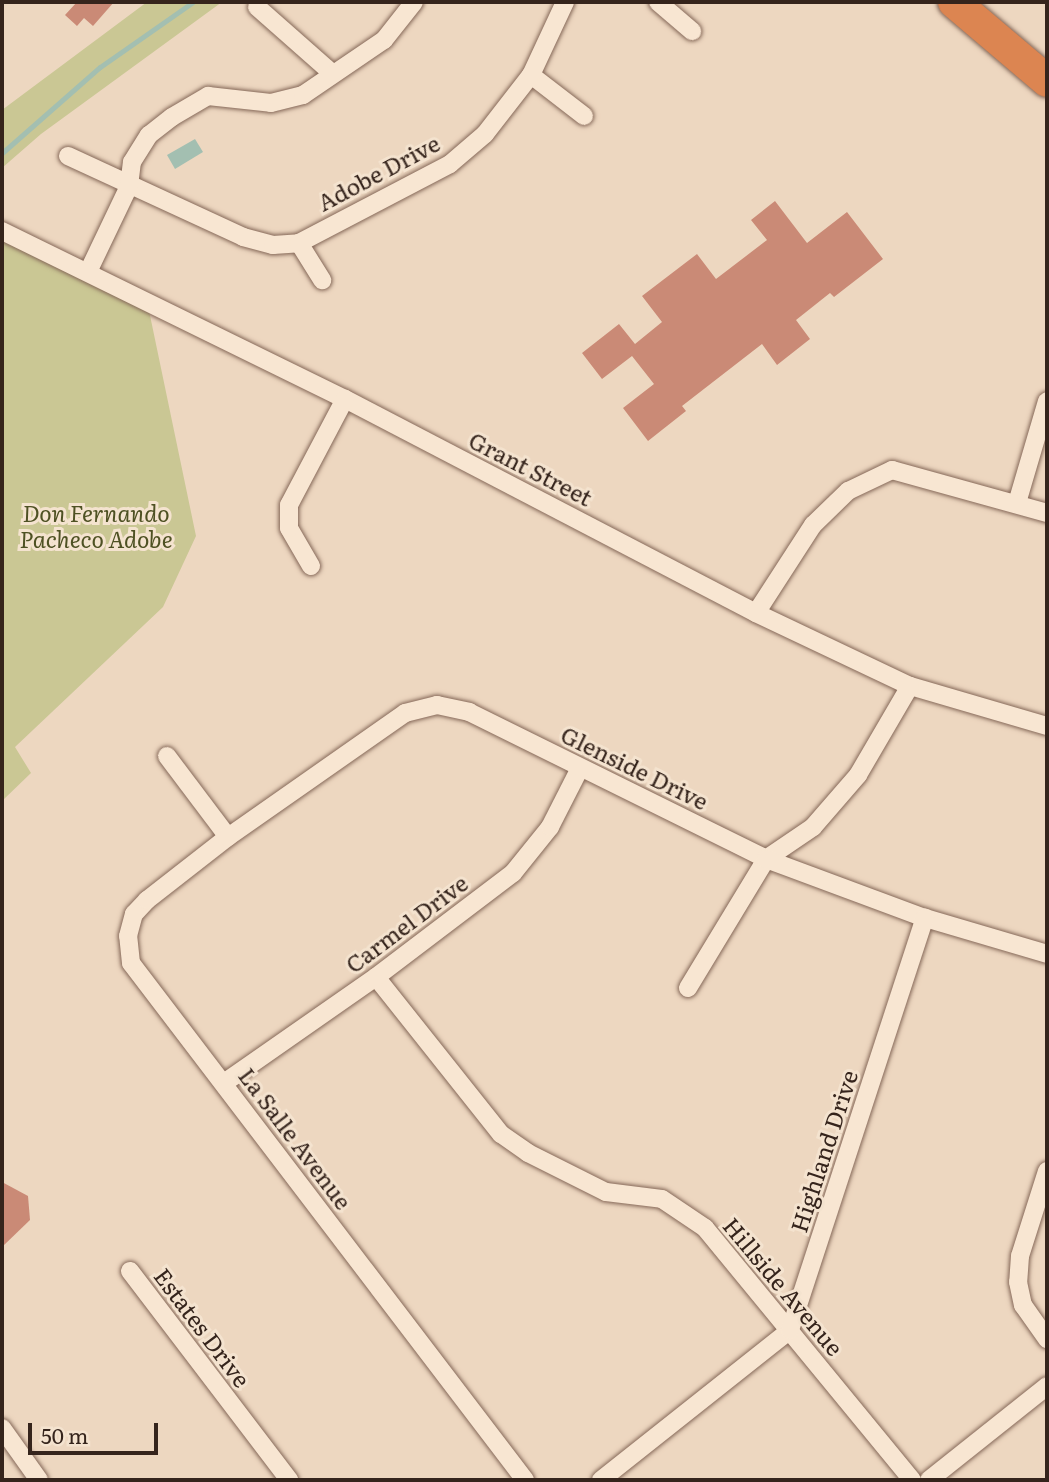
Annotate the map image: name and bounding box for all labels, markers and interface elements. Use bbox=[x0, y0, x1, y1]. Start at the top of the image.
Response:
street label: Adobe Drive bbox=[312, 128, 444, 216]
street label: Grant Street bbox=[465, 425, 597, 511]
park label: Don Fernando Pacheco Adobe bbox=[19, 498, 173, 552]
street label: Glenside Drive bbox=[557, 719, 713, 815]
street label: Carmel Drive bbox=[340, 868, 472, 978]
street label: La Salle Avenue bbox=[234, 1062, 358, 1214]
street label: Highland Drive bbox=[784, 1066, 862, 1236]
street label: Hillside Avenue bbox=[718, 1211, 850, 1361]
street label: Estates Drive bbox=[149, 1262, 257, 1392]
scale bar bbox=[32, 1408, 161, 1452]
text: 50 m bbox=[41, 1419, 88, 1450]

